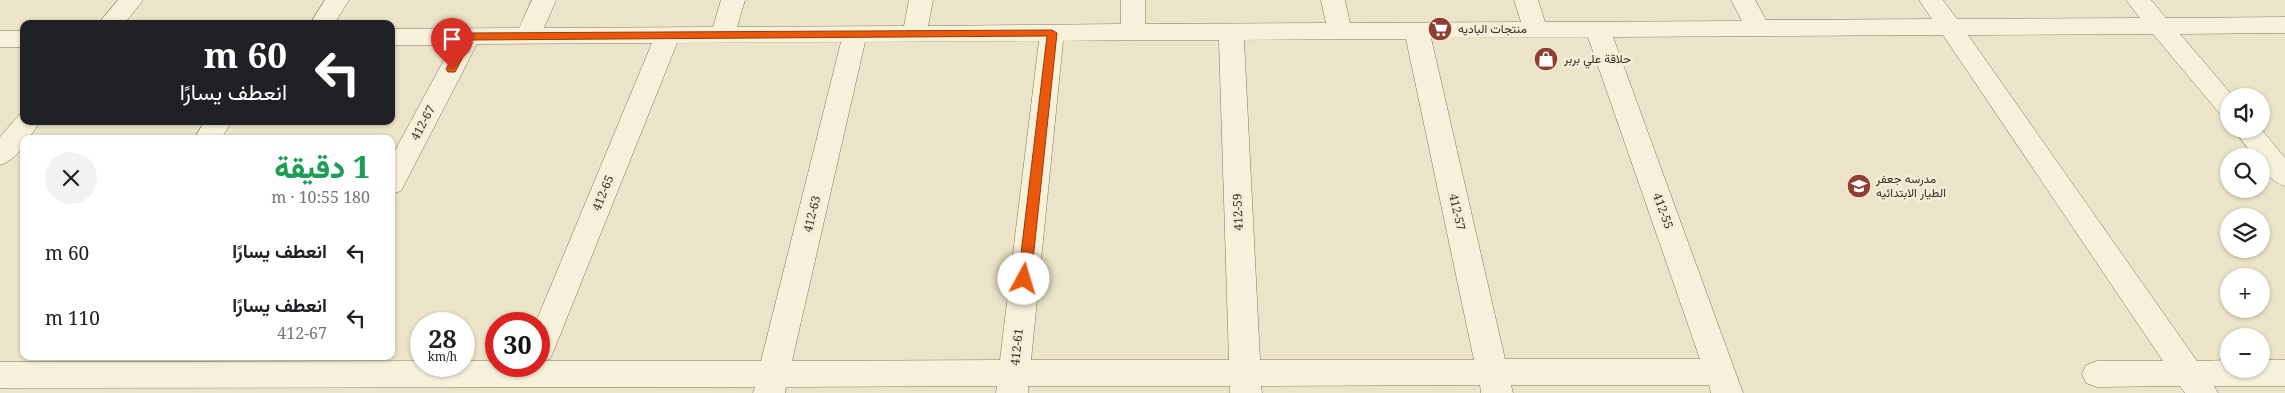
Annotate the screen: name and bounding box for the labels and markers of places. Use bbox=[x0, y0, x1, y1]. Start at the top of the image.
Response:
supermarket icon: منتجات الباديه bbox=[1427, 16, 1453, 42]
pin bbox=[431, 18, 473, 69]
place label: منتجات الباديه bbox=[1458, 20, 1527, 37]
shop icon: حلاقة علي بربر bbox=[1533, 46, 1559, 72]
place label: حلاقة علي بربر bbox=[1563, 50, 1631, 69]
place label: مدرسه جعفر الطيار الابتدائيه bbox=[1875, 170, 1946, 201]
school or university icon: مدرسه جعفر الطيار الابتدائيه bbox=[1846, 173, 1872, 199]

